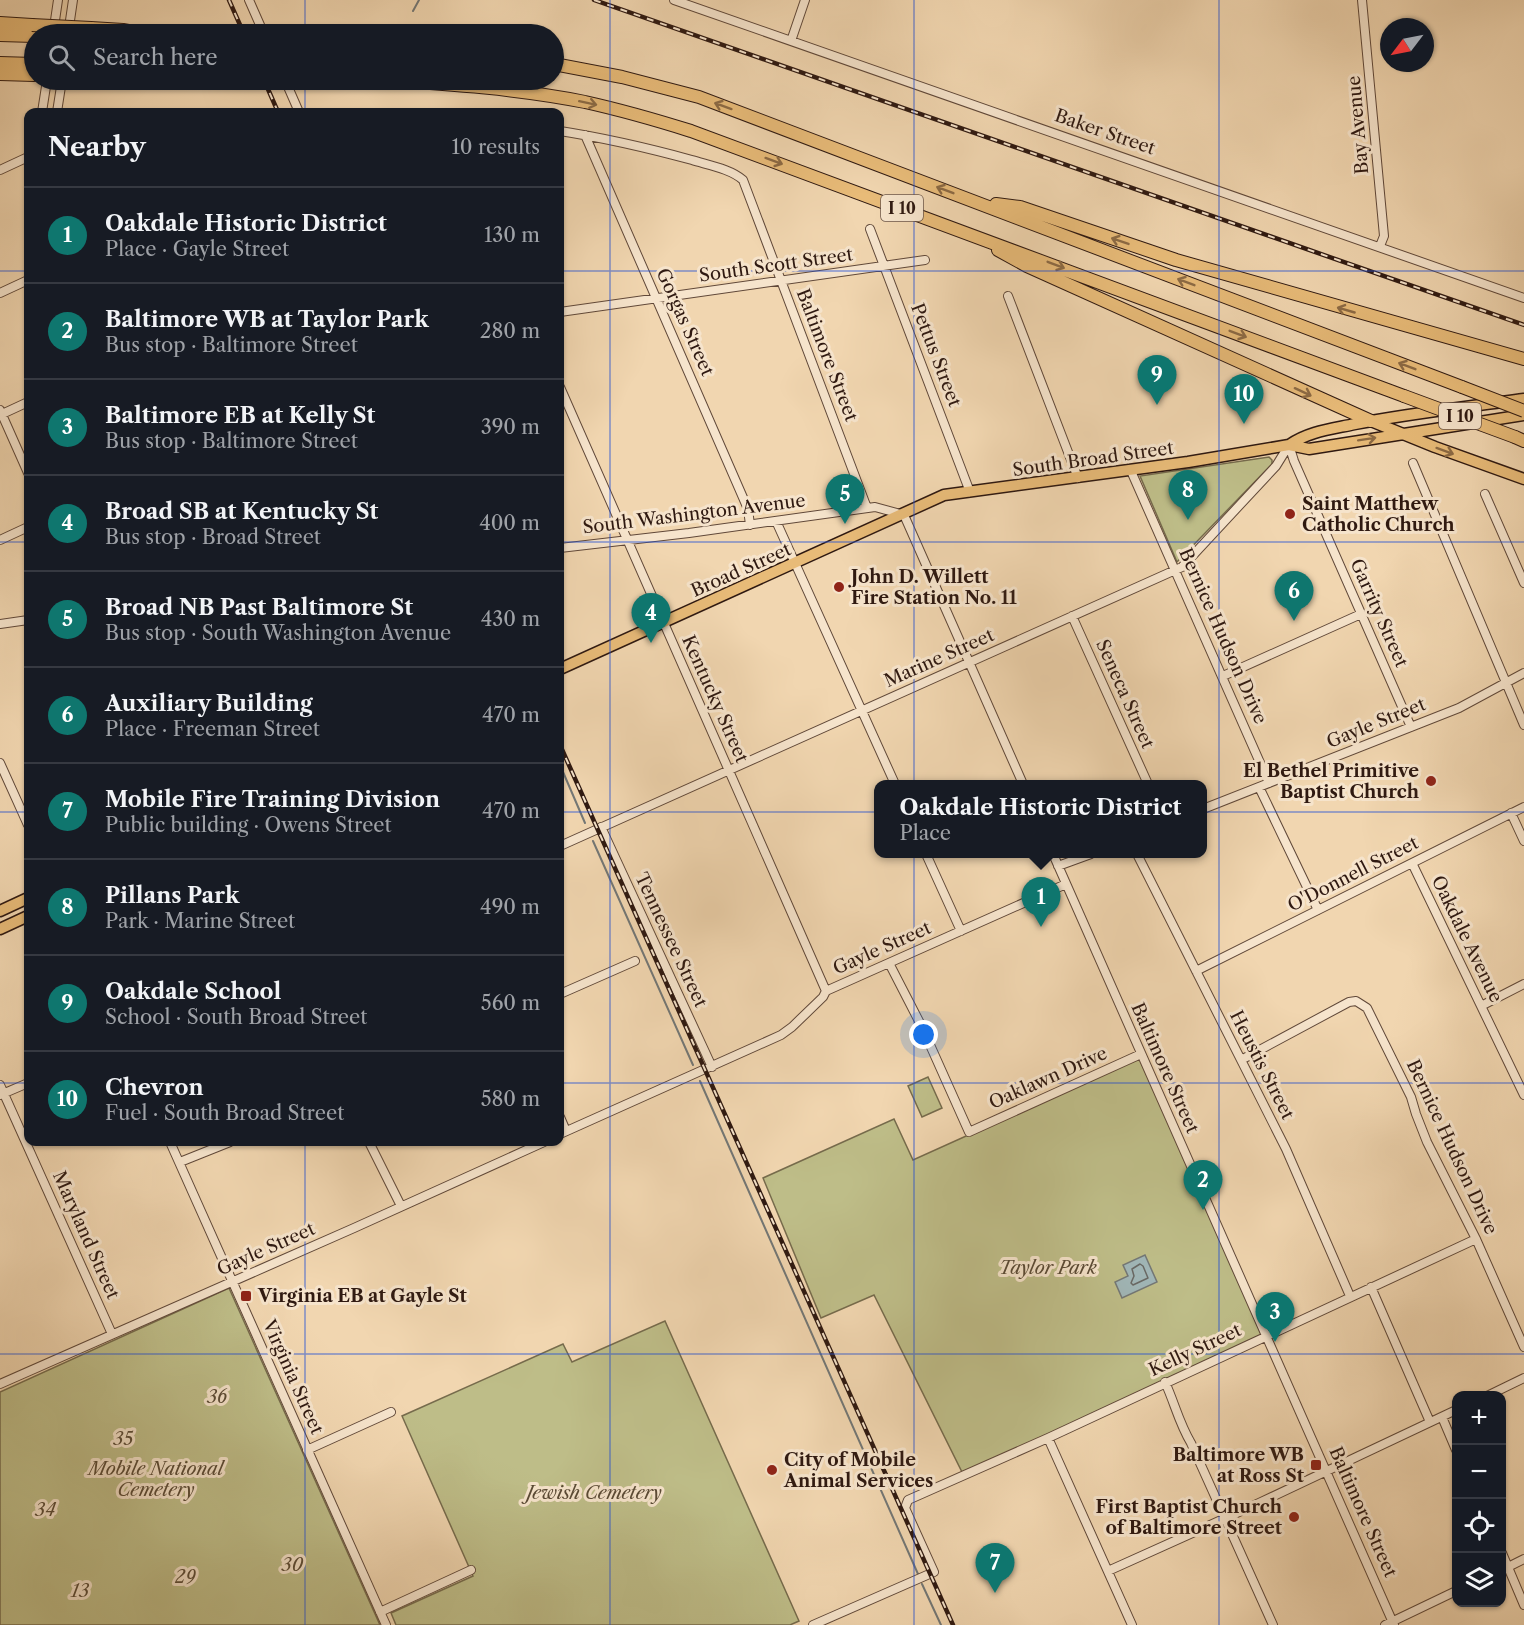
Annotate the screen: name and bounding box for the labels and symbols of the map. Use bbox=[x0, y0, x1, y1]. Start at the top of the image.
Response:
north arrow bbox=[1380, 18, 1434, 72]
street label: Bay Avenue bbox=[1343, 75, 1373, 175]
one-way arrow bbox=[579, 98, 598, 110]
one-way arrow bbox=[714, 99, 733, 110]
street label: Baker Street bbox=[1052, 105, 1159, 160]
one-way arrow bbox=[765, 156, 783, 167]
one-way arrow bbox=[936, 183, 954, 194]
road number: I 10 bbox=[881, 195, 923, 221]
one-way arrow bbox=[1111, 234, 1130, 245]
street label: South Scott Street bbox=[698, 243, 855, 287]
one-way arrow bbox=[1046, 260, 1065, 271]
street label: Gorgas Street bbox=[651, 265, 719, 380]
one-way arrow bbox=[1177, 275, 1195, 286]
street label: Baltimore Street bbox=[792, 286, 863, 425]
street label: Pettus Street bbox=[906, 300, 966, 410]
one-way arrow bbox=[1337, 304, 1356, 315]
one-way arrow bbox=[1229, 329, 1247, 340]
pin: 9 bbox=[1138, 356, 1176, 405]
one-way arrow bbox=[1398, 360, 1417, 371]
pin: 10 bbox=[1224, 374, 1264, 424]
one-way arrow bbox=[1294, 387, 1312, 398]
road number: I 10 bbox=[1439, 403, 1481, 429]
one-way arrow bbox=[1357, 433, 1377, 444]
street label: South Broad Street bbox=[1011, 437, 1176, 481]
one-way arrow bbox=[1435, 446, 1453, 457]
pin: 8 bbox=[1168, 470, 1208, 520]
pin: 5 bbox=[826, 474, 864, 524]
street label: South Washington Avenue bbox=[581, 489, 807, 539]
place label: Saint Matthew Catholic Church bbox=[1302, 493, 1455, 536]
marker: Saint Matthew Catholic Church bbox=[1283, 507, 1297, 521]
street label: Broad Street bbox=[688, 538, 795, 602]
street label: Bernice Hudson Drive bbox=[1174, 545, 1272, 727]
street label: Garrity Street bbox=[1345, 555, 1413, 671]
place label: John D. Willett Fire Station No. 11 bbox=[848, 566, 1017, 609]
pin: 6 bbox=[1274, 572, 1314, 621]
marker: John D. Willett Fire Station No. 11 bbox=[832, 580, 846, 594]
pin: 4 bbox=[632, 594, 670, 643]
street label: Marine Street bbox=[881, 624, 998, 692]
street label: Kentucky Street bbox=[677, 632, 753, 767]
street label: Seneca Street bbox=[1091, 636, 1159, 752]
street label: Gayle Street bbox=[1323, 693, 1429, 753]
place label: El Bethel Primitive Baptist Church bbox=[1243, 760, 1420, 803]
marker: El Bethel Primitive Baptist Church bbox=[1424, 774, 1438, 788]
street label: O'Donnell Street bbox=[1284, 831, 1423, 916]
street label: Tennessee Street bbox=[630, 869, 712, 1011]
street label: Oakdale Avenue bbox=[1427, 872, 1507, 1006]
pin: 1 bbox=[1022, 878, 1060, 927]
street label: Gayle Street bbox=[830, 916, 935, 979]
street label: Baltimore Street bbox=[1126, 999, 1204, 1137]
street label: Heustis Street bbox=[1225, 1007, 1299, 1124]
your location bbox=[909, 1020, 938, 1049]
street label: Oaklawn Drive bbox=[986, 1042, 1110, 1114]
street label: Bernice Hudson Drive bbox=[1402, 1056, 1502, 1238]
pin: 2 bbox=[1184, 1160, 1222, 1210]
street label: Maryland Street bbox=[48, 1168, 124, 1303]
street label: Gayle Street bbox=[214, 1217, 319, 1280]
park label: Taylor Park bbox=[999, 1257, 1098, 1279]
place label: Virginia EB at Gayle St bbox=[257, 1285, 468, 1307]
marker: Virginia EB at Gayle St bbox=[239, 1289, 253, 1303]
pin: 3 bbox=[1256, 1292, 1294, 1342]
street label: Virginia Street bbox=[258, 1316, 328, 1438]
street label: Kelly Street bbox=[1145, 1319, 1245, 1381]
park label: 36 bbox=[207, 1386, 228, 1408]
park label: 35 bbox=[113, 1428, 134, 1450]
street label: Baltimore Street bbox=[1324, 1443, 1402, 1581]
place label: Baltimore WB at Ross St bbox=[1173, 1444, 1305, 1487]
place label: City of Mobile Animal Services bbox=[783, 1449, 933, 1492]
park label: Mobile National Cemetery bbox=[86, 1458, 226, 1501]
marker: Baltimore WB at Ross St bbox=[1309, 1458, 1323, 1472]
marker: City of Mobile Animal Services bbox=[765, 1463, 779, 1477]
park label: Jewish Cemetery bbox=[521, 1482, 662, 1504]
place label: First Baptist Church of Baltimore Street bbox=[1096, 1496, 1283, 1539]
park label: 34 bbox=[35, 1499, 57, 1521]
marker: First Baptist Church of Baltimore Street bbox=[1287, 1510, 1301, 1524]
pin: 7 bbox=[976, 1544, 1014, 1593]
park label: 30 bbox=[281, 1554, 304, 1576]
park label: 29 bbox=[175, 1566, 196, 1588]
park label: 13 bbox=[70, 1580, 90, 1602]

